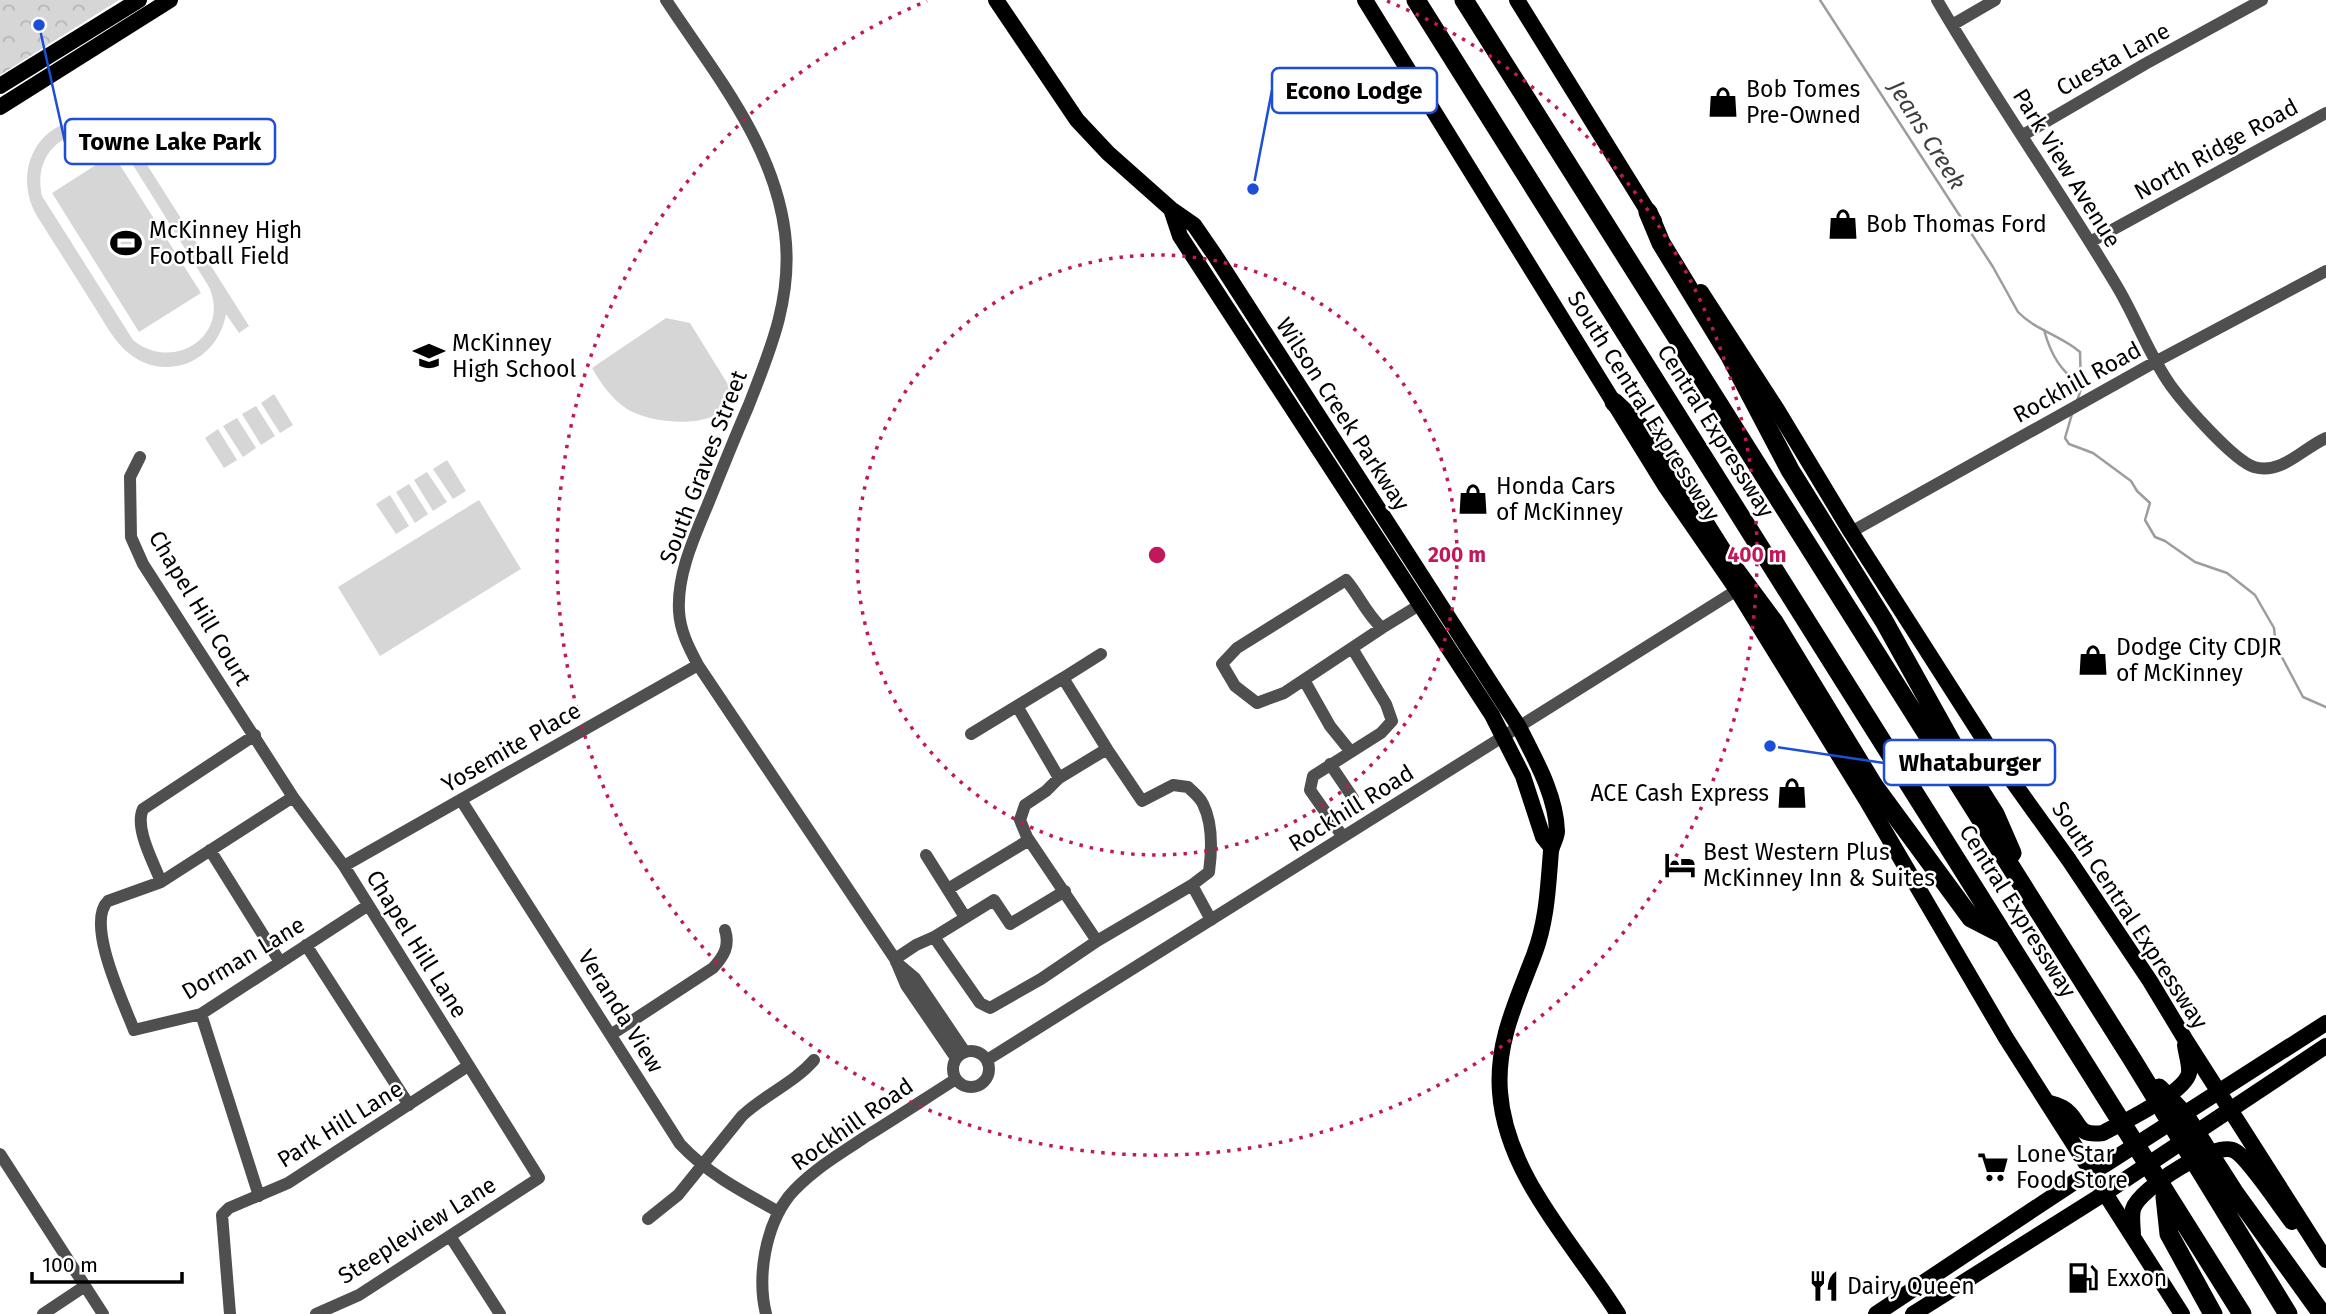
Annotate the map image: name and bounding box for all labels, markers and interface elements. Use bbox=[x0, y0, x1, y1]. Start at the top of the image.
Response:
street label: Cuesta Lane bbox=[2051, 16, 2175, 102]
callout: Econo Lodge bbox=[1272, 68, 1437, 113]
water label: Jeans Creek bbox=[1881, 74, 1972, 195]
place label: Bob Tomes Pre-Owned bbox=[1746, 75, 1861, 129]
text: Econo Lodge bbox=[1286, 77, 1422, 105]
street label: Park View Avenue bbox=[2007, 83, 2127, 253]
shop icon: Bob Tomes Pre-Owned bbox=[1706, 85, 1740, 119]
street label: North Ridge Road bbox=[2129, 92, 2303, 206]
callout: Towne Lake Park bbox=[65, 119, 275, 164]
text: Towne Lake Park bbox=[79, 128, 262, 156]
shop icon: Bob Thomas Ford bbox=[1826, 207, 1860, 241]
place label: Bob Thomas Ford bbox=[1866, 210, 2047, 238]
place label: McKinney High Football Field bbox=[149, 216, 302, 270]
sports icon: McKinney High Football Field bbox=[109, 226, 143, 260]
street label: South Central Expressway bbox=[1562, 286, 1726, 526]
street label: Wilson Creek Parkway bbox=[1270, 312, 1416, 516]
place label: McKinney High School bbox=[452, 329, 577, 383]
street label: Rockhill Road bbox=[2008, 335, 2146, 429]
school or university icon: McKinney High School bbox=[412, 339, 446, 373]
street label: Central Expressway bbox=[1652, 339, 1780, 523]
street label: South Graves Street bbox=[653, 366, 753, 568]
place label: Honda Cars of McKinney bbox=[1496, 472, 1624, 526]
shop icon: Honda Cars of McKinney bbox=[1456, 482, 1490, 516]
street label: Chapel Hill Court bbox=[143, 525, 258, 691]
text: 200 m bbox=[1428, 542, 1486, 568]
text: 400 m bbox=[1727, 542, 1787, 568]
centre of rings bbox=[1145, 543, 1169, 567]
place label: Dodge City CDJR of McKinney bbox=[2116, 633, 2282, 687]
shop icon: Dodge City CDJR of McKinney bbox=[2076, 643, 2110, 677]
street label: Yosemite Place bbox=[436, 696, 586, 798]
callout: Whataburger bbox=[1884, 740, 2055, 785]
text: Whataburger bbox=[1899, 749, 2042, 777]
street label: Rockhill Road bbox=[1283, 758, 1419, 858]
shop icon: ACE Cash Express bbox=[1775, 776, 1809, 810]
place label: ACE Cash Express bbox=[1590, 779, 1769, 807]
street label: South Central Expressway bbox=[2046, 796, 2214, 1035]
street label: Central Expressway bbox=[1954, 819, 2083, 1003]
place label: Best Western Plus McKinney Inn & Suites bbox=[1703, 838, 1935, 892]
hotel icon: Best Western Plus McKinney Inn & Suites bbox=[1663, 848, 1697, 882]
street label: Chapel Hill Lane bbox=[360, 865, 474, 1023]
street label: Dorman Lane bbox=[176, 910, 310, 1006]
street label: Veranda View bbox=[572, 944, 670, 1078]
street label: Rockhill Road bbox=[786, 1072, 918, 1176]
street label: Park Hill Lane bbox=[272, 1074, 408, 1174]
place label: Lone Star Food Store bbox=[2016, 1140, 2128, 1194]
supermarket icon: Lone Star Food Store bbox=[1976, 1150, 2010, 1184]
street label: Steepleview Lane bbox=[333, 1170, 501, 1290]
scale bar bbox=[32, 1240, 182, 1284]
text: 100 m bbox=[42, 1252, 98, 1278]
fuel station icon: Exxon bbox=[2066, 1261, 2100, 1295]
place label: Exxon bbox=[2106, 1264, 2167, 1292]
restaurant icon: Dairy Queen bbox=[1807, 1269, 1841, 1303]
place label: Dairy Queen bbox=[1847, 1272, 1975, 1300]

